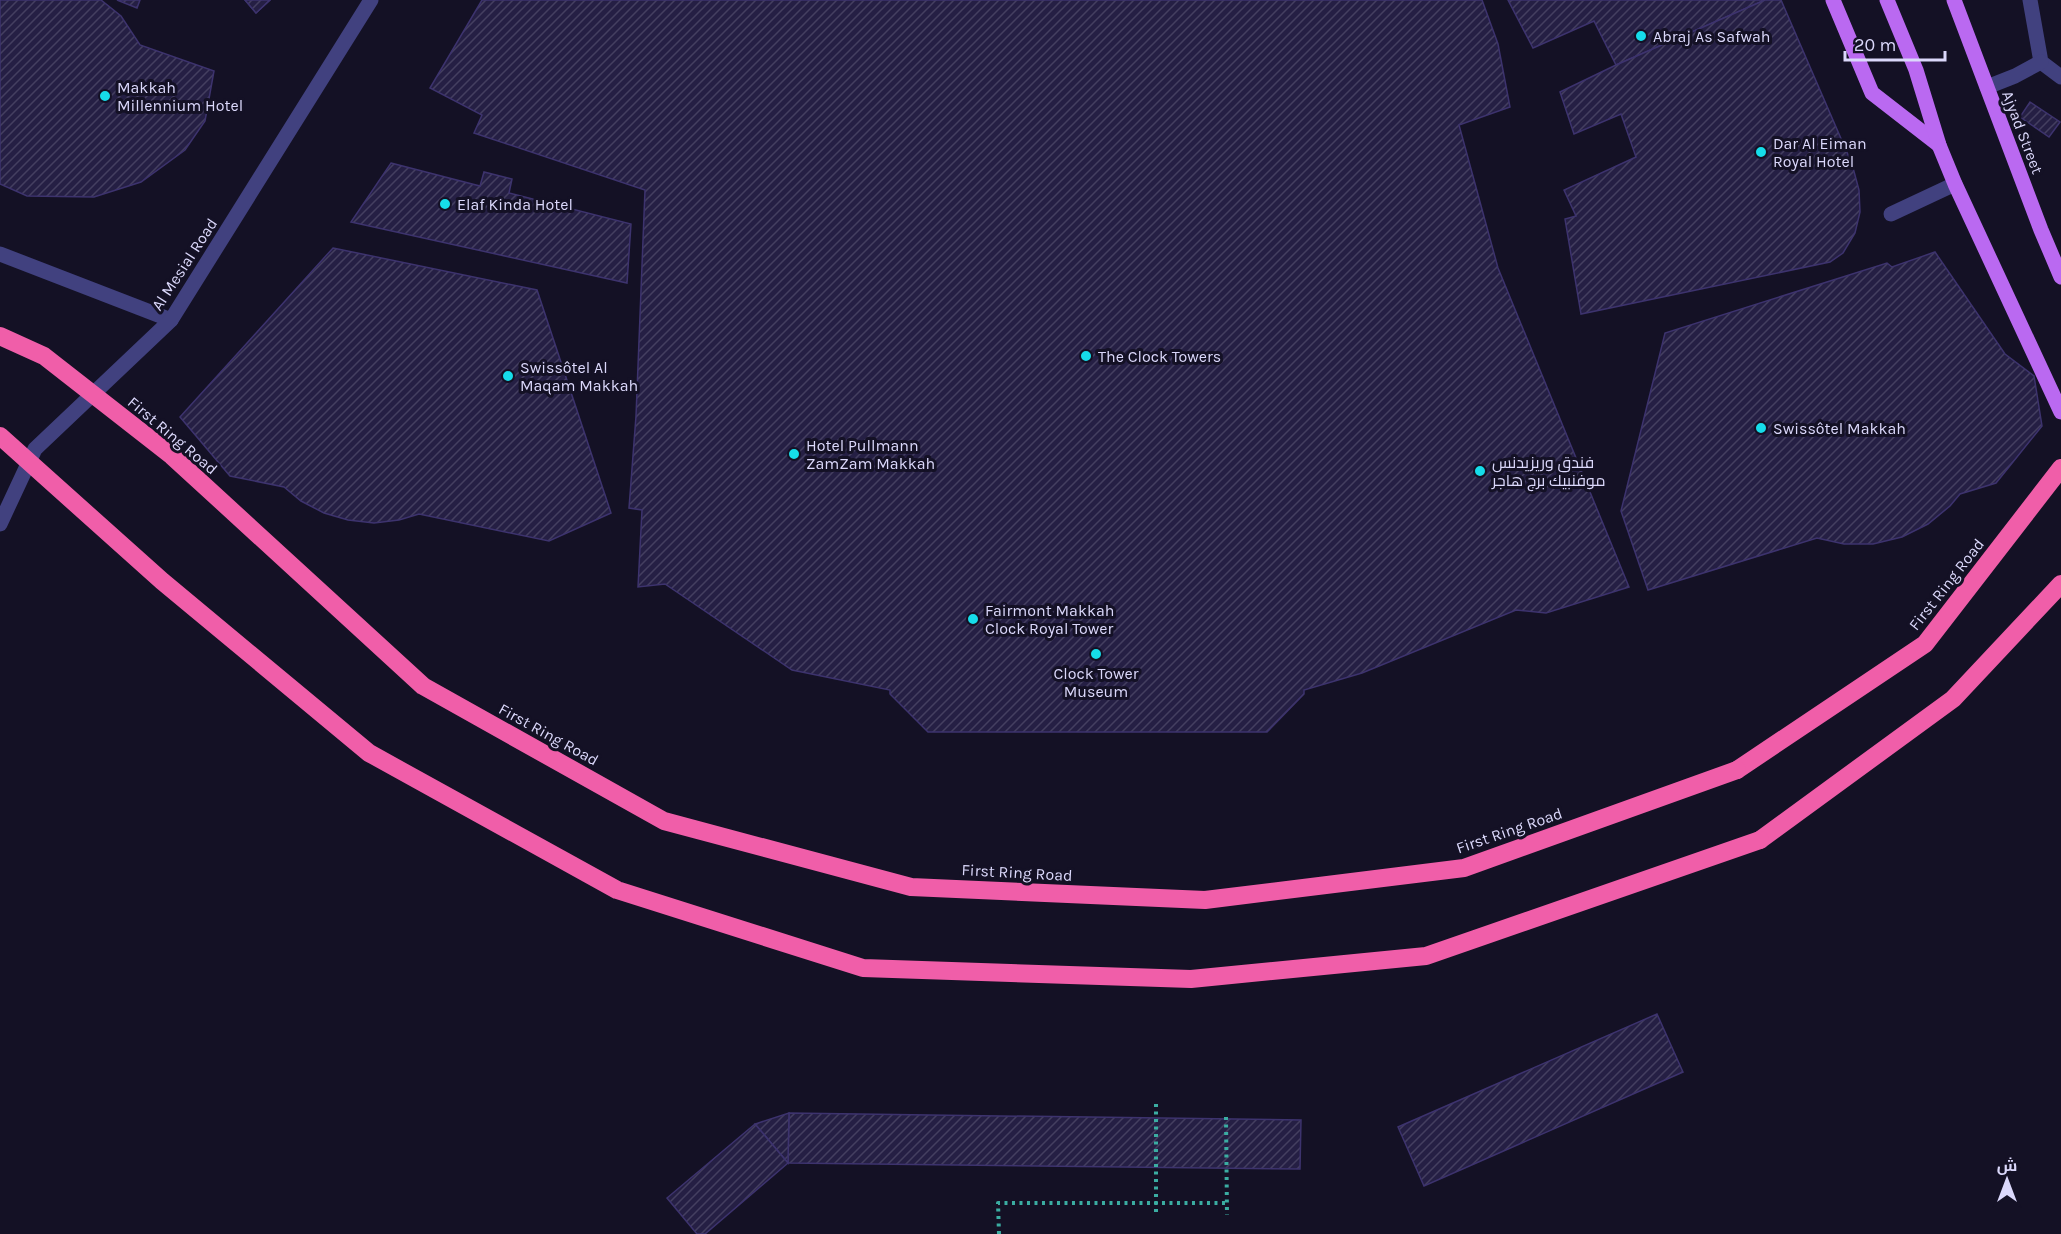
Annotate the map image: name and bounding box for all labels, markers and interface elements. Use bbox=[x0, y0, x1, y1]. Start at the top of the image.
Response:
scale bar bbox=[1845, 24, 1946, 62]
place label: Abraj As Safwah bbox=[1653, 27, 1771, 46]
marker: Abraj As Safwah bbox=[1634, 29, 1648, 43]
text: 20 m bbox=[1854, 34, 1896, 56]
place label: Makkah Millennium Hotel bbox=[117, 78, 243, 115]
street label: Ajyad Street bbox=[1998, 88, 2047, 177]
marker: Makkah Millennium Hotel bbox=[98, 89, 112, 103]
place label: Dar Al Eiman Royal Hotel bbox=[1773, 134, 1867, 171]
marker: Dar Al Eiman Royal Hotel bbox=[1754, 145, 1768, 159]
place label: Elaf Kinda Hotel bbox=[457, 195, 573, 214]
marker: Elaf Kinda Hotel bbox=[438, 197, 452, 211]
street label: Al Mesial Road bbox=[147, 215, 221, 314]
place label: The Clock Towers bbox=[1098, 347, 1221, 366]
marker: The Clock Towers bbox=[1079, 349, 1093, 363]
place label: Swissôtel Al Maqam Makkah bbox=[520, 358, 638, 395]
marker: Swissôtel Al Maqam Makkah bbox=[501, 369, 515, 383]
street label: First Ring Road bbox=[124, 392, 221, 478]
place label: Swissôtel Makkah bbox=[1773, 419, 1906, 438]
marker: Swissôtel Makkah bbox=[1754, 421, 1768, 435]
place label: Hotel Pullmann ZamZam Makkah bbox=[806, 436, 935, 473]
marker: Hotel Pullmann ZamZam Makkah bbox=[787, 447, 801, 461]
place label: فندق وريزيدنس موفنبيك برج هاجر bbox=[1491, 453, 1606, 492]
marker: فندق وريزيدنس موفنبيك برج هاجر bbox=[1473, 464, 1487, 478]
street label: First Ring Road bbox=[1905, 535, 1988, 634]
place label: Fairmont Makkah Clock Royal Tower bbox=[985, 601, 1114, 638]
marker: Fairmont Makkah Clock Royal Tower bbox=[966, 612, 980, 626]
marker: Clock Tower Museum bbox=[1089, 647, 1103, 661]
place label: Clock Tower Museum bbox=[1053, 664, 1139, 701]
street label: First Ring Road bbox=[496, 699, 602, 770]
street label: First Ring Road bbox=[1454, 803, 1565, 858]
street label: First Ring Road bbox=[961, 860, 1073, 885]
north arrow bbox=[1977, 1150, 2037, 1210]
text: ش bbox=[1997, 1156, 2017, 1175]

